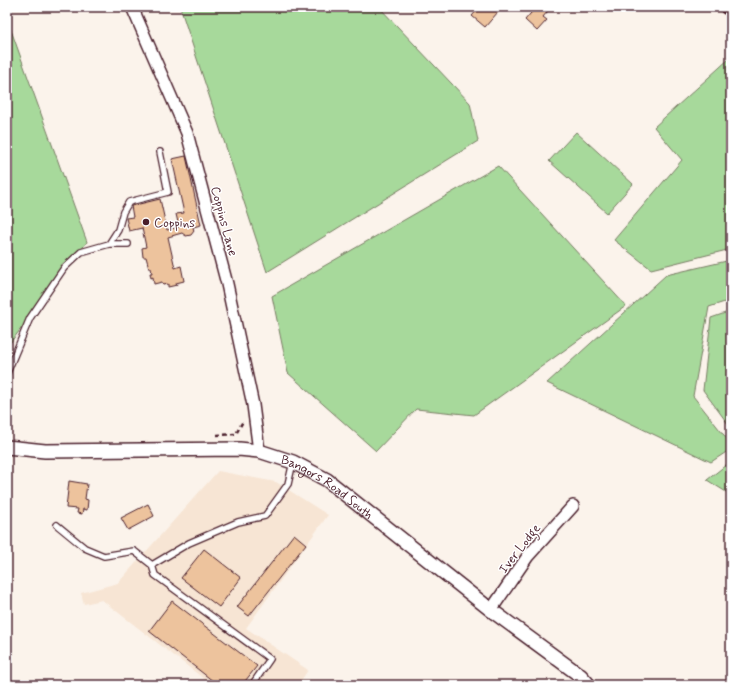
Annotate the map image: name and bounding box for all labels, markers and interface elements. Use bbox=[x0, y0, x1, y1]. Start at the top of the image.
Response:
street label: Coppins Lane bbox=[206, 185, 241, 258]
place label: Coppins bbox=[154, 215, 195, 232]
marker: Coppins bbox=[141, 217, 151, 227]
street label: Bangors Road South bbox=[279, 452, 376, 523]
street label: Iver Lodge bbox=[495, 521, 547, 579]

